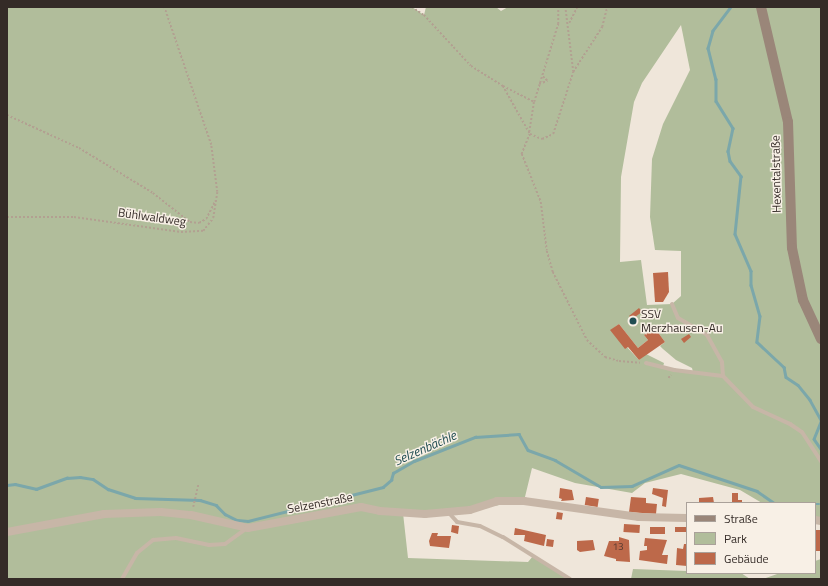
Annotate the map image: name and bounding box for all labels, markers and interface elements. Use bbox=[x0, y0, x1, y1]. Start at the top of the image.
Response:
street label: Hexentalstraße bbox=[768, 135, 784, 213]
street label: Bühlwaldweg bbox=[117, 205, 187, 229]
place label: SSV Merzhausen-Au bbox=[641, 307, 722, 335]
marker: SSV Merzhausen-Au bbox=[628, 316, 638, 326]
water label: Selzenbächle bbox=[391, 427, 459, 469]
street label: Selzenstraße bbox=[286, 490, 354, 516]
legend bbox=[686, 502, 816, 574]
text: Straße bbox=[724, 509, 758, 528]
text: Park bbox=[724, 529, 747, 548]
house number: 13 bbox=[612, 541, 624, 553]
text: Gebäude bbox=[724, 549, 769, 568]

